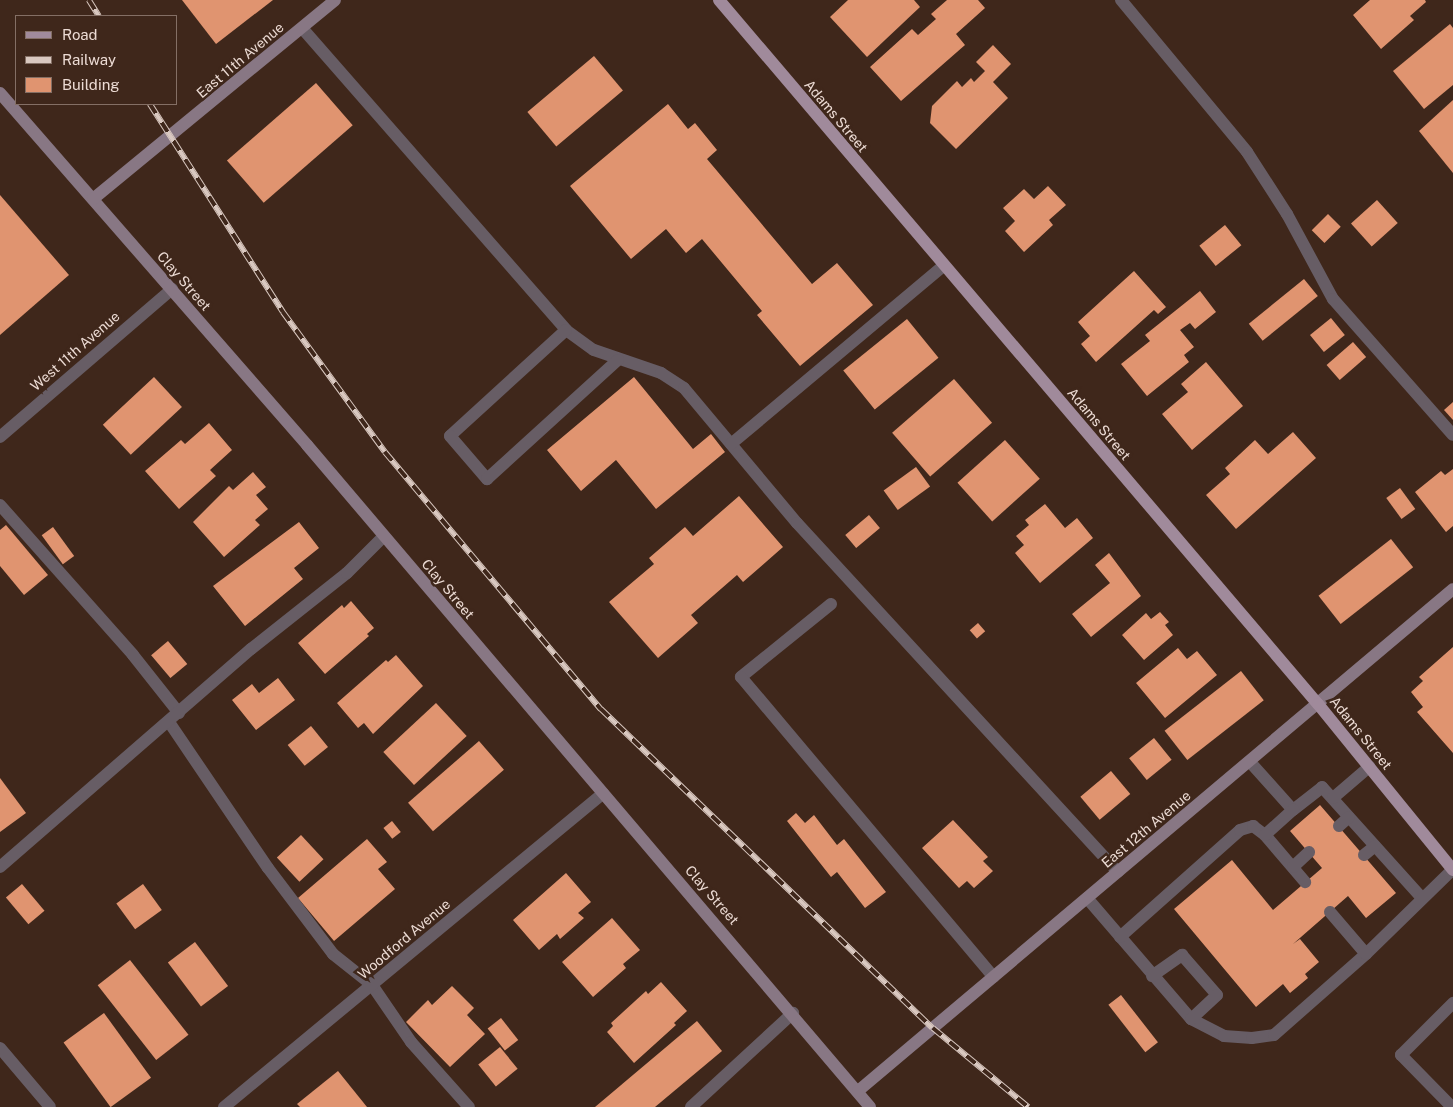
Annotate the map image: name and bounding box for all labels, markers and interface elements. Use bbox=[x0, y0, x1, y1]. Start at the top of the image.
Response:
legend bbox=[15, 15, 178, 105]
street label: East 11th Avenue bbox=[193, 19, 287, 101]
text: Road bbox=[62, 26, 98, 43]
text: Railway bbox=[62, 51, 116, 68]
text: Building bbox=[62, 76, 120, 93]
street label: Adams Street bbox=[801, 76, 871, 156]
street label: Clay Street bbox=[154, 248, 214, 314]
street label: West 11th Avenue bbox=[27, 308, 123, 394]
street label: Adams Street bbox=[1064, 384, 1134, 464]
street label: Clay Street bbox=[418, 556, 478, 622]
street label: Adams Street bbox=[1326, 693, 1396, 773]
street label: East 12th Avenue bbox=[1098, 787, 1194, 871]
street label: Clay Street bbox=[682, 862, 742, 928]
street label: Woodford Avenue bbox=[354, 895, 454, 983]

